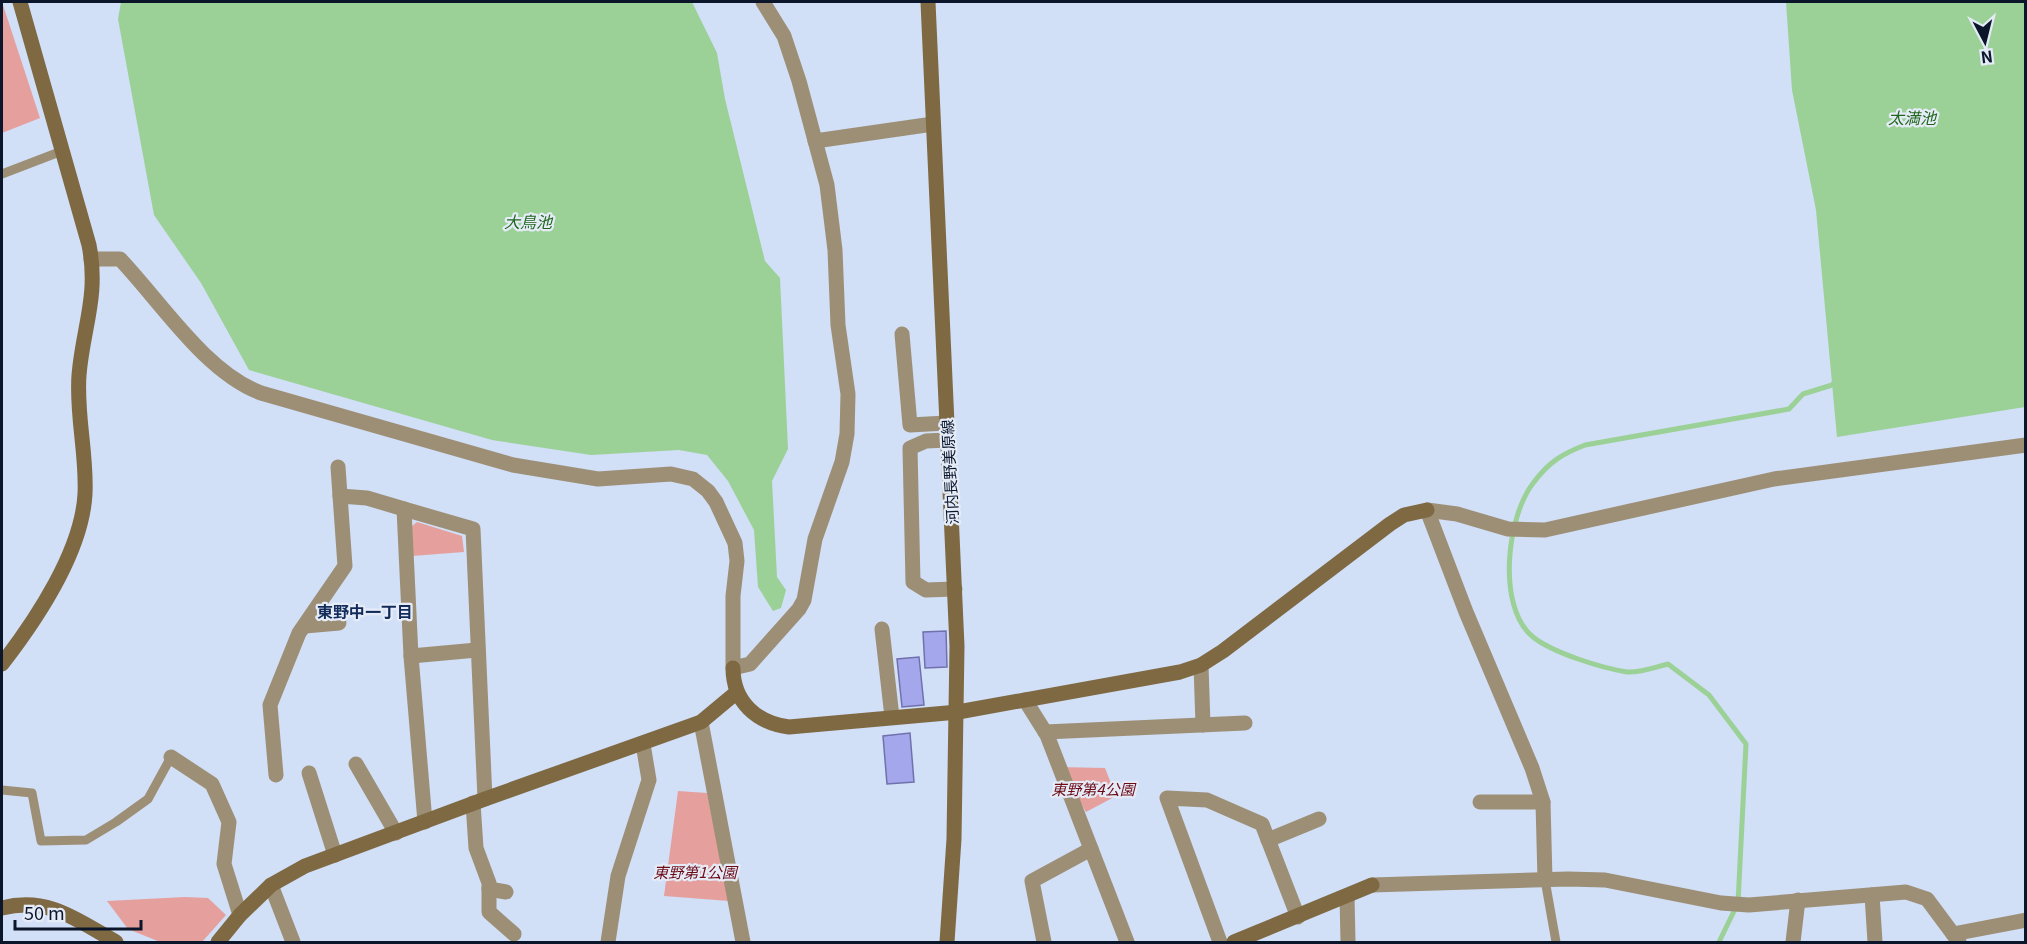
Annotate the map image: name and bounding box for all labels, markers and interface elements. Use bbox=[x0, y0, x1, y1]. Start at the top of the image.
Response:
north arrow bbox=[1955, 12, 2015, 72]
text: N bbox=[1980, 45, 1994, 71]
water label: 太満池 bbox=[1888, 105, 1938, 129]
water label: 大鳥池 bbox=[504, 209, 554, 233]
street label: 河内長野美原線 bbox=[936, 419, 962, 525]
district label: 東野中一丁目 bbox=[317, 599, 413, 623]
park label: 東野第4公園 bbox=[1051, 778, 1137, 799]
park label: 東野第1公園 bbox=[653, 861, 739, 882]
scale bar bbox=[15, 893, 141, 931]
text: 50 m bbox=[24, 899, 65, 925]

